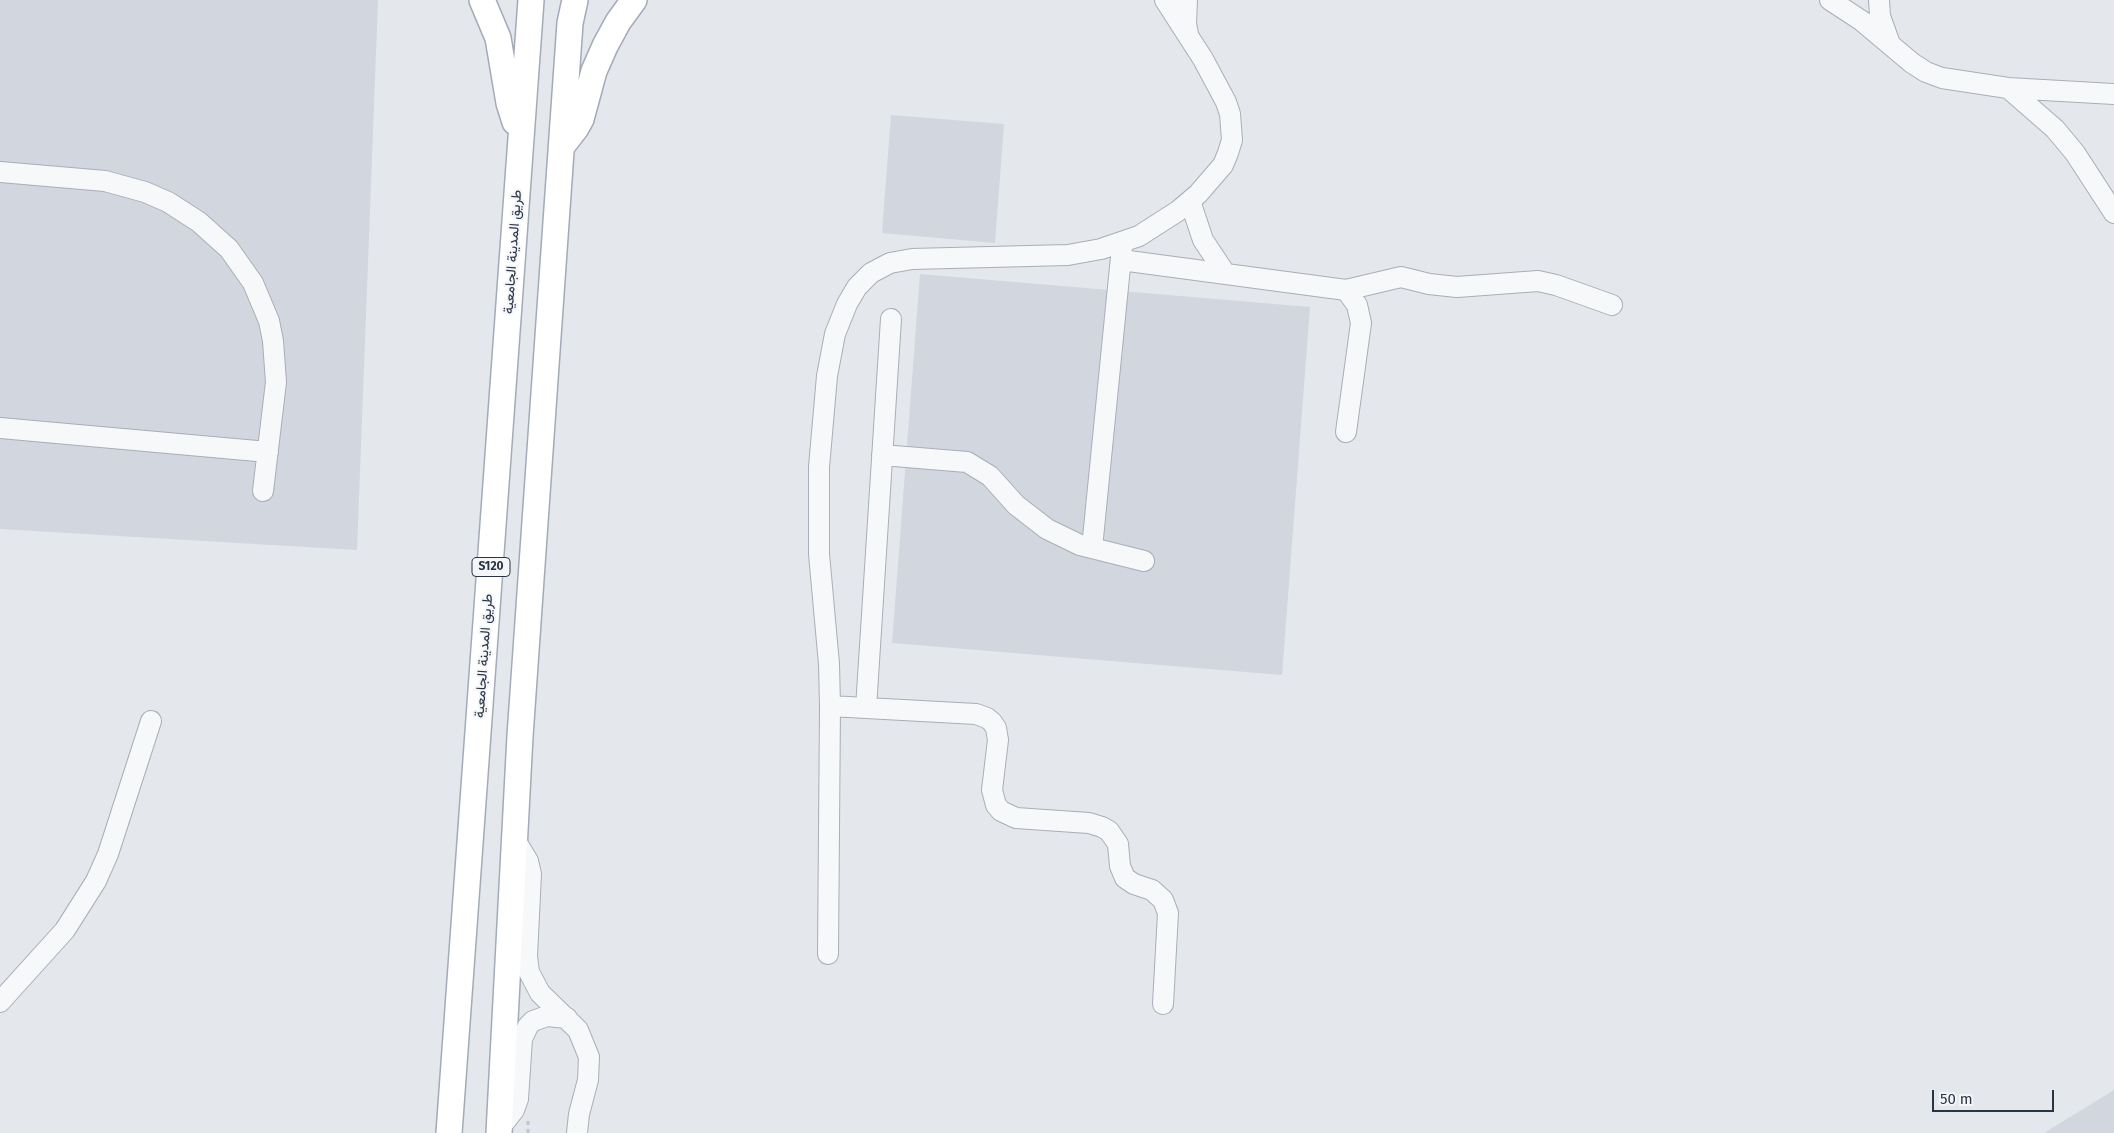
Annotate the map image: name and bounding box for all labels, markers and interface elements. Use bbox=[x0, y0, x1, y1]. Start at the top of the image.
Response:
street label: طريق المدينة الجامعية bbox=[500, 189, 526, 315]
road number: S120 bbox=[472, 558, 510, 576]
street label: طريق المدينة الجامعية bbox=[471, 593, 497, 719]
scale bar bbox=[1934, 1080, 2056, 1112]
text: 50 m bbox=[1940, 1090, 1973, 1108]

